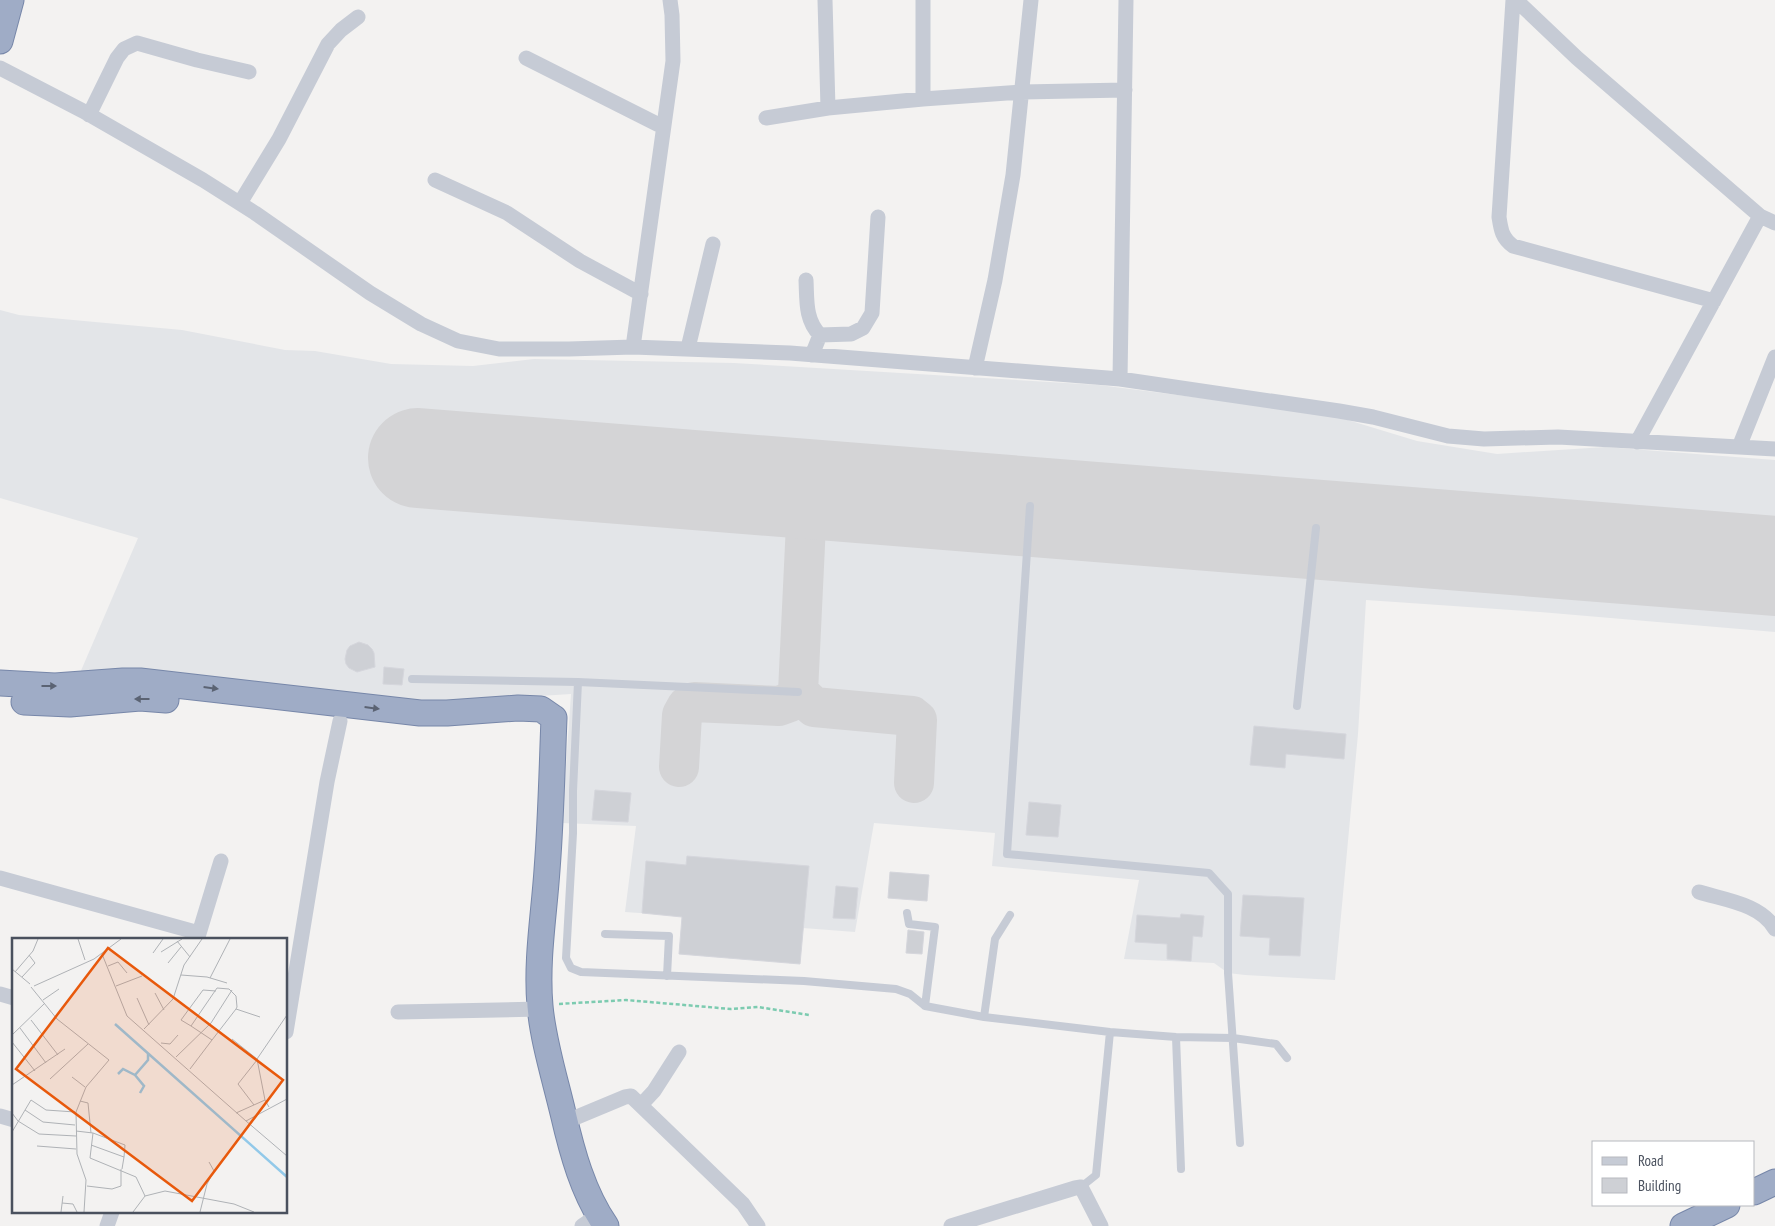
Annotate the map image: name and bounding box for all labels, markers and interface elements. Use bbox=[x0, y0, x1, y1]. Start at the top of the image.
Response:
one-way arrow bbox=[41, 682, 57, 690]
one-way arrow bbox=[203, 684, 219, 692]
one-way arrow bbox=[134, 694, 150, 702]
one-way arrow bbox=[364, 704, 380, 712]
inset map bbox=[12, 938, 288, 1214]
legend bbox=[1592, 1141, 1755, 1206]
text: Road bbox=[1638, 1151, 1664, 1170]
text: Building bbox=[1638, 1176, 1681, 1195]

